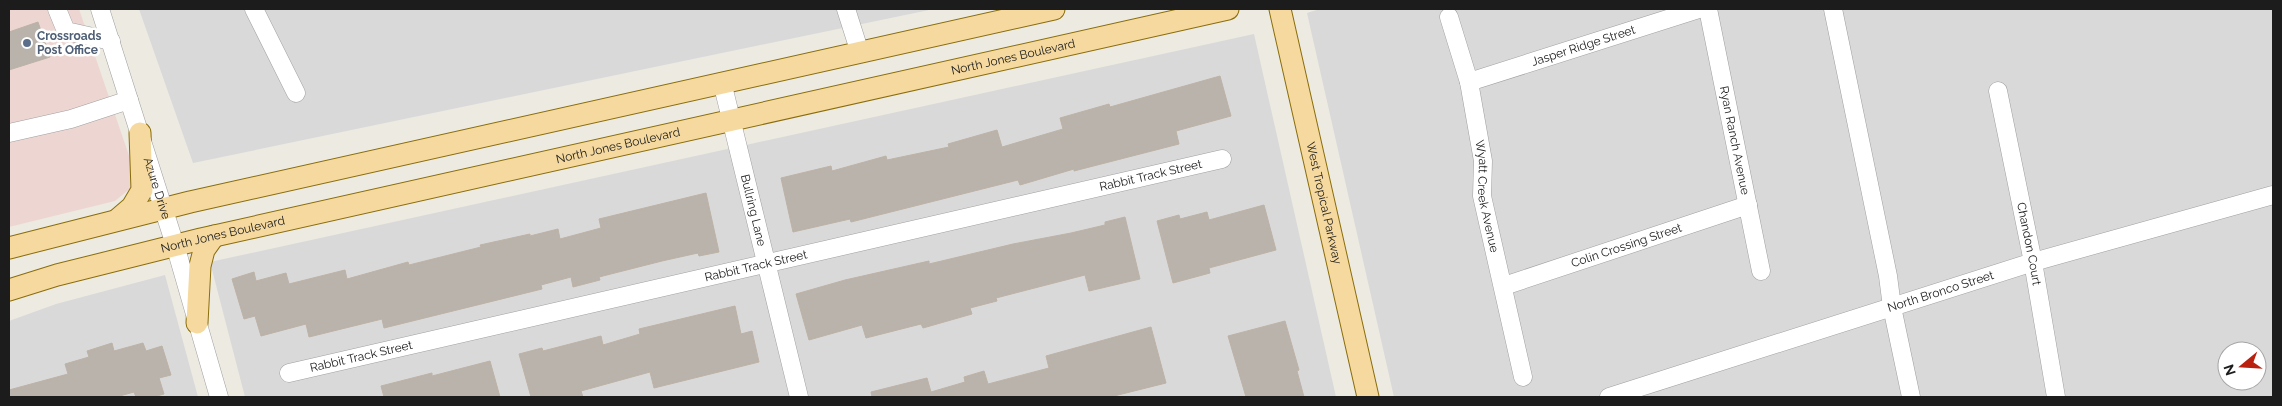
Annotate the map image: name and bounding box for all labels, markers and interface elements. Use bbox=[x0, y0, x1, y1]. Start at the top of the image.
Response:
street label: Jasper Ridge Street bbox=[1530, 23, 1637, 69]
place label: Crossroads Post Office bbox=[37, 29, 101, 57]
street label: North Jones Boulevard bbox=[950, 36, 1077, 78]
marker: Crossroads Post Office bbox=[21, 37, 33, 49]
street label: Ryan Ranch Avenue bbox=[1717, 85, 1752, 196]
street label: North Jones Boulevard bbox=[555, 125, 681, 166]
street label: Wyatt Creek Avenue bbox=[1472, 139, 1502, 254]
street label: West Tropical Parkway bbox=[1303, 141, 1345, 266]
street label: Azure Drive bbox=[141, 156, 173, 221]
street label: Rabbit Track Street bbox=[1098, 157, 1203, 194]
street label: Bullring Lane bbox=[738, 173, 769, 248]
street label: Chandon Court bbox=[2014, 201, 2044, 286]
street label: North Jones Boulevard bbox=[159, 213, 286, 256]
street label: Colin Crossing Street bbox=[1569, 220, 1684, 270]
street label: Rabbit Track Street bbox=[703, 247, 809, 284]
street label: North Bronco Street bbox=[1886, 268, 1996, 315]
street label: Rabbit Track Street bbox=[308, 338, 414, 375]
north arrow bbox=[2217, 341, 2267, 391]
text: N bbox=[2220, 362, 2239, 378]

